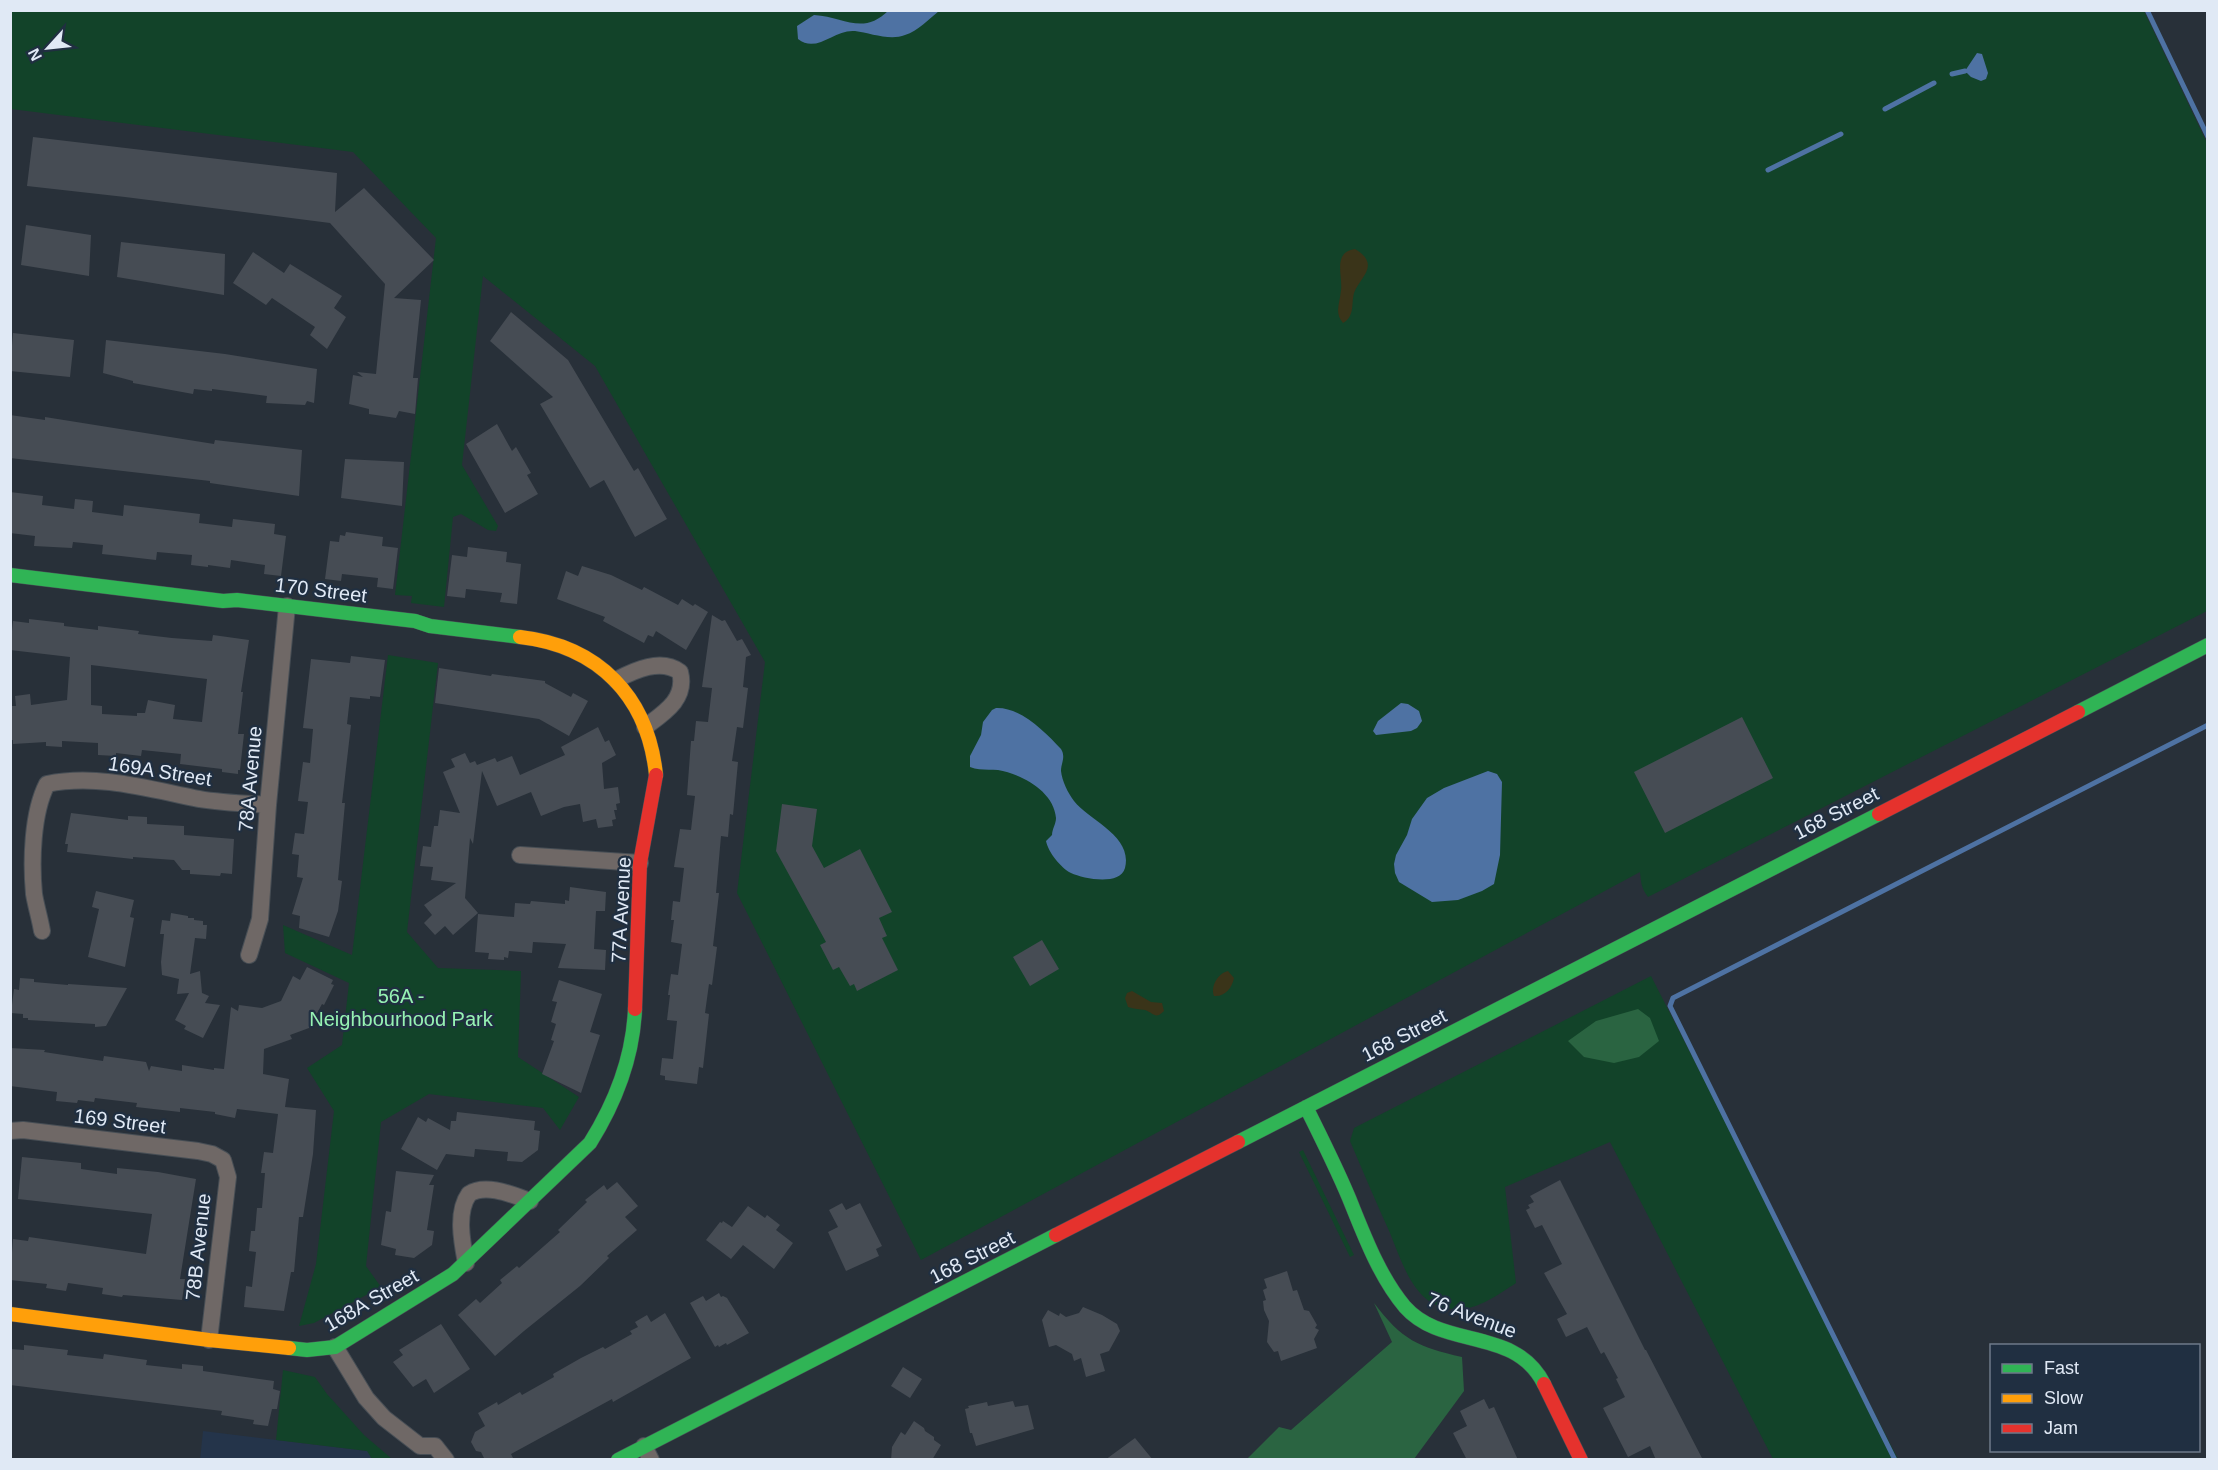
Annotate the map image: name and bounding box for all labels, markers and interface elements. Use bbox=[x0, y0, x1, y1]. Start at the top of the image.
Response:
north arrow bbox=[18, 18, 78, 78]
text: N bbox=[25, 46, 45, 64]
street label: 170 Street bbox=[274, 573, 369, 607]
street label: 78A Avenue bbox=[234, 725, 266, 833]
street label: 169A Street bbox=[107, 752, 214, 790]
street label: 168 Street bbox=[1790, 782, 1882, 844]
street label: 77A Avenue bbox=[607, 856, 635, 964]
park label: 56A - Neighbourhood Park bbox=[309, 985, 494, 1030]
street label: 168 Street bbox=[1358, 1004, 1450, 1066]
street label: 169 Street bbox=[73, 1104, 168, 1138]
street label: 78B Avenue bbox=[181, 1192, 215, 1302]
street label: 168 Street bbox=[926, 1226, 1018, 1288]
street label: 168A Street bbox=[320, 1264, 422, 1336]
street label: 76 Avenue bbox=[1424, 1288, 1520, 1342]
legend bbox=[1990, 1344, 2200, 1452]
text: Fast bbox=[2044, 1358, 2079, 1378]
text: Slow bbox=[2044, 1388, 2084, 1408]
text: Jam bbox=[2044, 1418, 2078, 1438]

